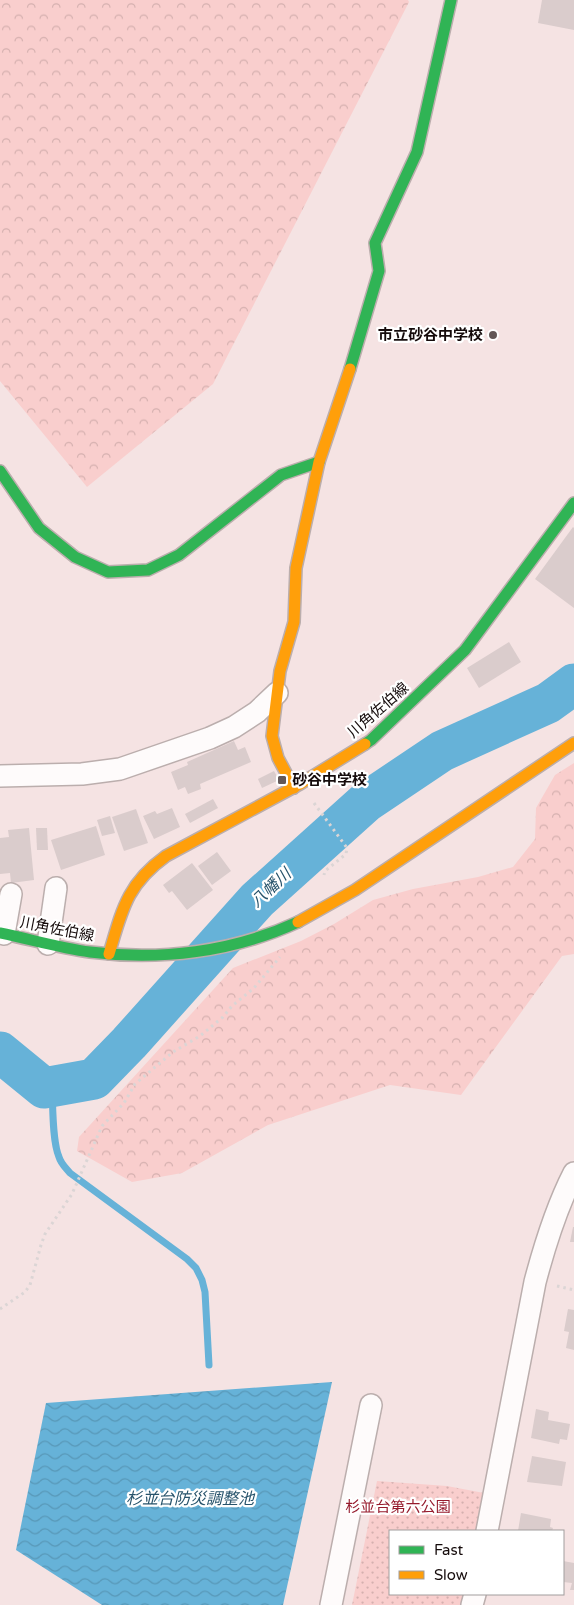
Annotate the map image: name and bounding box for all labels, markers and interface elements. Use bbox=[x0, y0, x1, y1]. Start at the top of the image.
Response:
place label: 市立砂谷中学校 bbox=[378, 326, 483, 344]
marker: 市立砂谷中学校 bbox=[487, 329, 499, 341]
street label: 川角佐伯線 bbox=[344, 679, 412, 741]
place label: 砂谷中学校 bbox=[292, 771, 367, 789]
marker: 砂谷中学校 bbox=[276, 774, 288, 786]
water label: 八幡川 bbox=[247, 863, 297, 912]
street label: 川角佐伯線 bbox=[18, 913, 96, 945]
water label: 杉並台防災調整池 bbox=[126, 1489, 256, 1509]
park label: 杉並台第六公園 bbox=[345, 1498, 451, 1516]
legend bbox=[389, 1530, 564, 1595]
text: Fast bbox=[434, 1541, 464, 1559]
text: Slow bbox=[434, 1566, 468, 1584]

